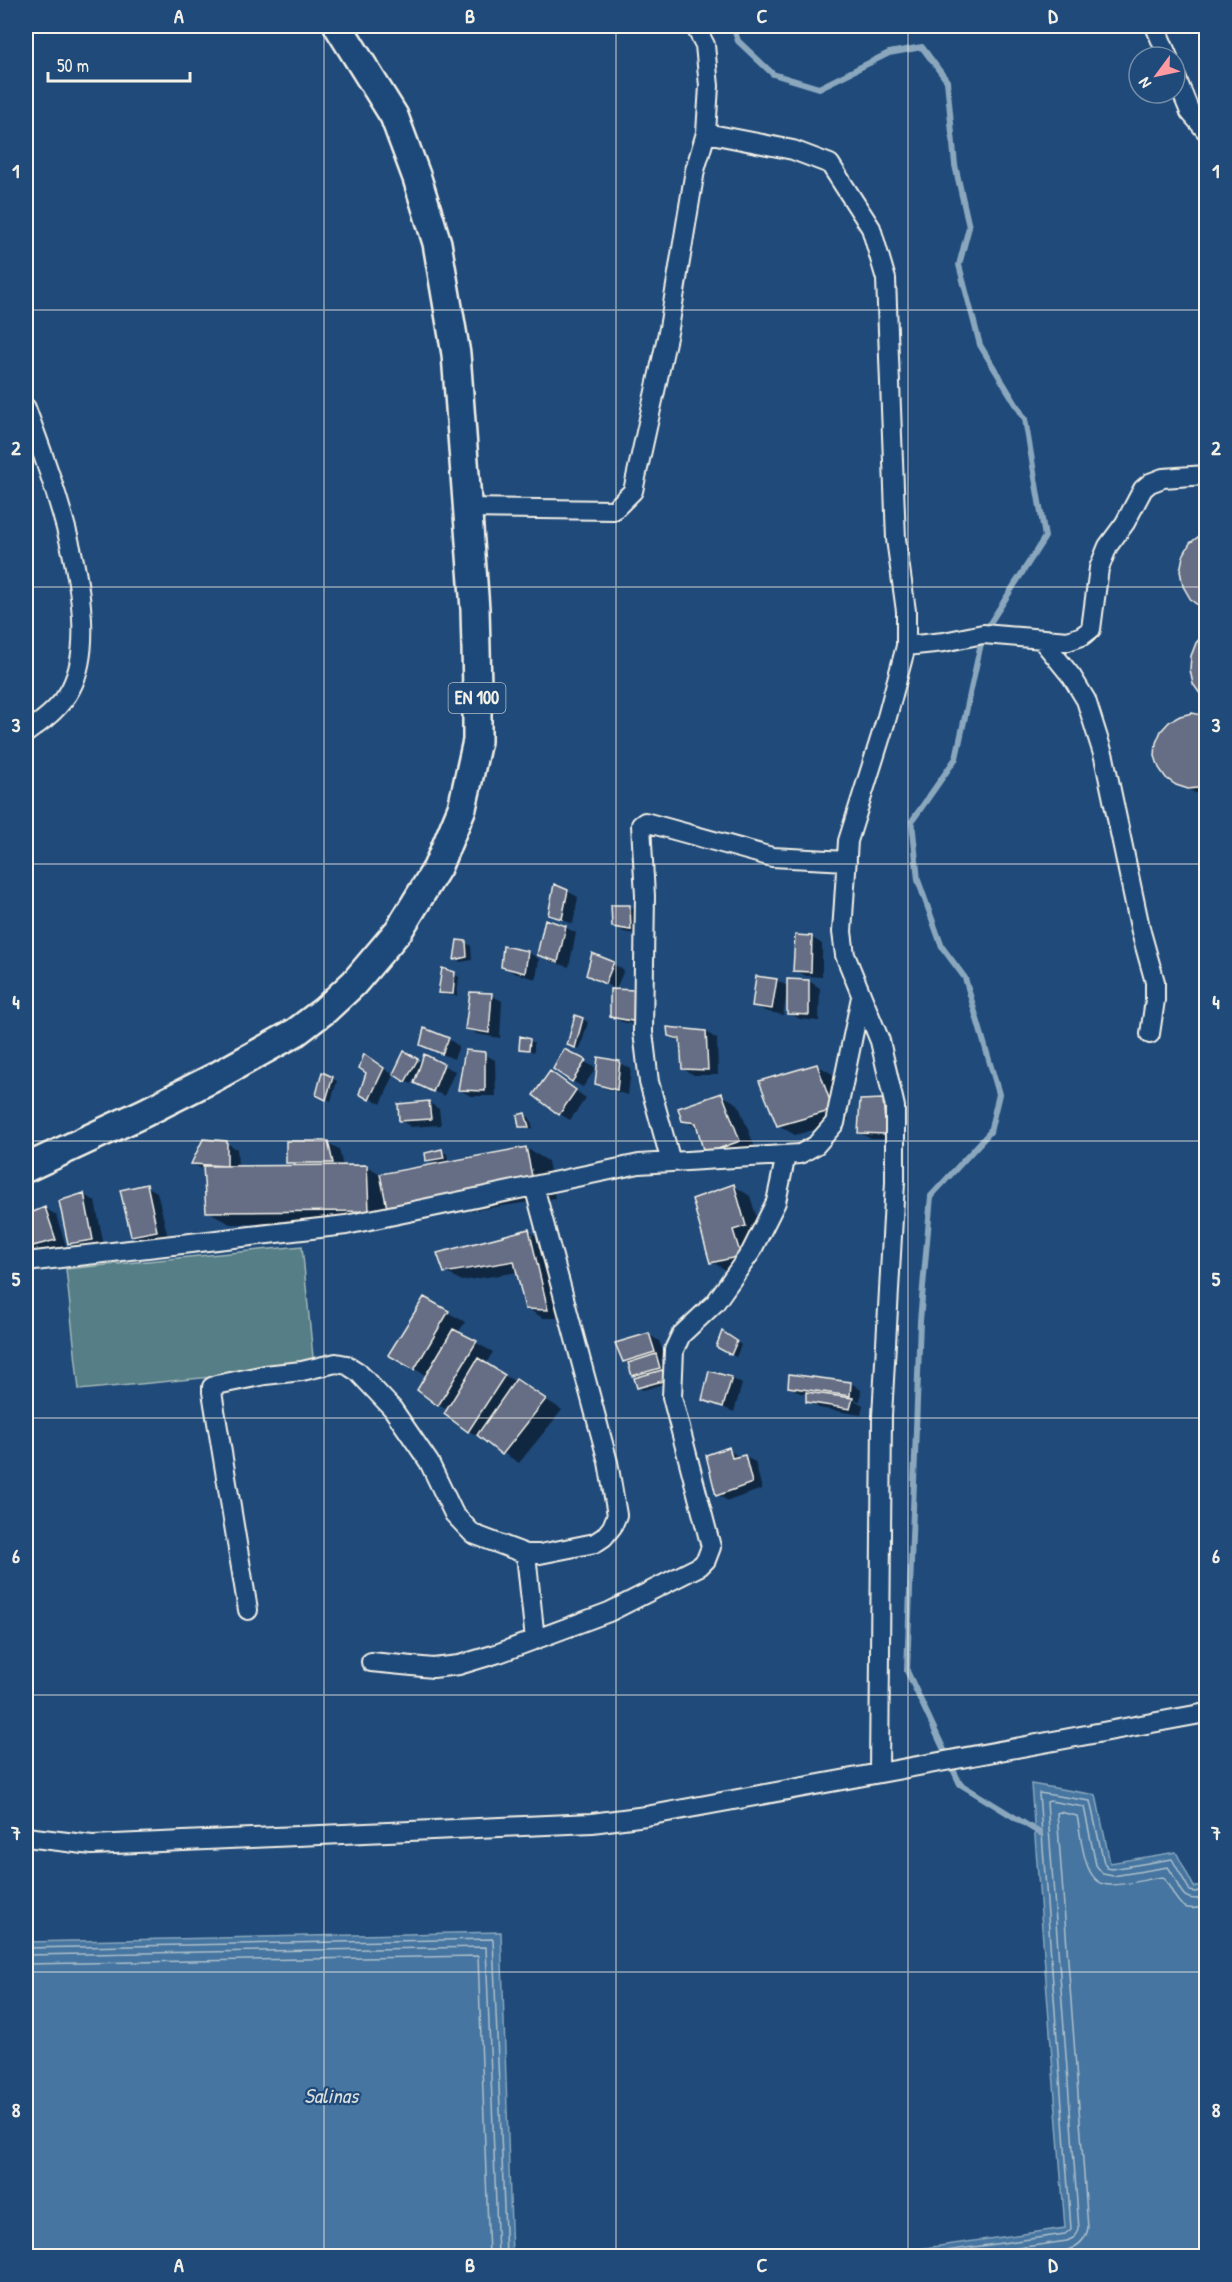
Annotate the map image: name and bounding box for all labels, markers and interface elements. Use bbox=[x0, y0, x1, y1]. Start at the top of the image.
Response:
text: A bbox=[174, 2, 184, 29]
text: B bbox=[465, 2, 475, 29]
text: C bbox=[757, 2, 768, 29]
text: D bbox=[1048, 2, 1058, 29]
scale bar bbox=[48, 45, 190, 83]
north arrow bbox=[1127, 45, 1187, 105]
text: 50 m bbox=[57, 53, 89, 78]
text: N bbox=[1133, 73, 1156, 93]
text: 1 bbox=[12, 157, 20, 184]
text: 1 bbox=[1212, 157, 1220, 184]
text: 2 bbox=[11, 434, 21, 461]
text: 2 bbox=[1211, 434, 1221, 461]
road number: EN 100 bbox=[448, 683, 506, 713]
text: 3 bbox=[12, 711, 21, 738]
text: 3 bbox=[1212, 711, 1221, 738]
text: 4 bbox=[12, 988, 20, 1015]
text: 4 bbox=[1212, 988, 1220, 1015]
text: 5 bbox=[12, 1265, 21, 1292]
text: 5 bbox=[1212, 1265, 1221, 1292]
text: 6 bbox=[12, 1542, 20, 1569]
text: 6 bbox=[1212, 1542, 1220, 1569]
text: 7 bbox=[10, 1819, 21, 1846]
text: 7 bbox=[1210, 1819, 1221, 1846]
water label: Salinas bbox=[304, 2081, 360, 2110]
text: 8 bbox=[12, 2096, 21, 2123]
text: 8 bbox=[1212, 2096, 1221, 2123]
text: A bbox=[174, 2251, 184, 2278]
text: B bbox=[465, 2251, 475, 2278]
text: C bbox=[757, 2251, 768, 2278]
text: D bbox=[1048, 2251, 1058, 2278]

